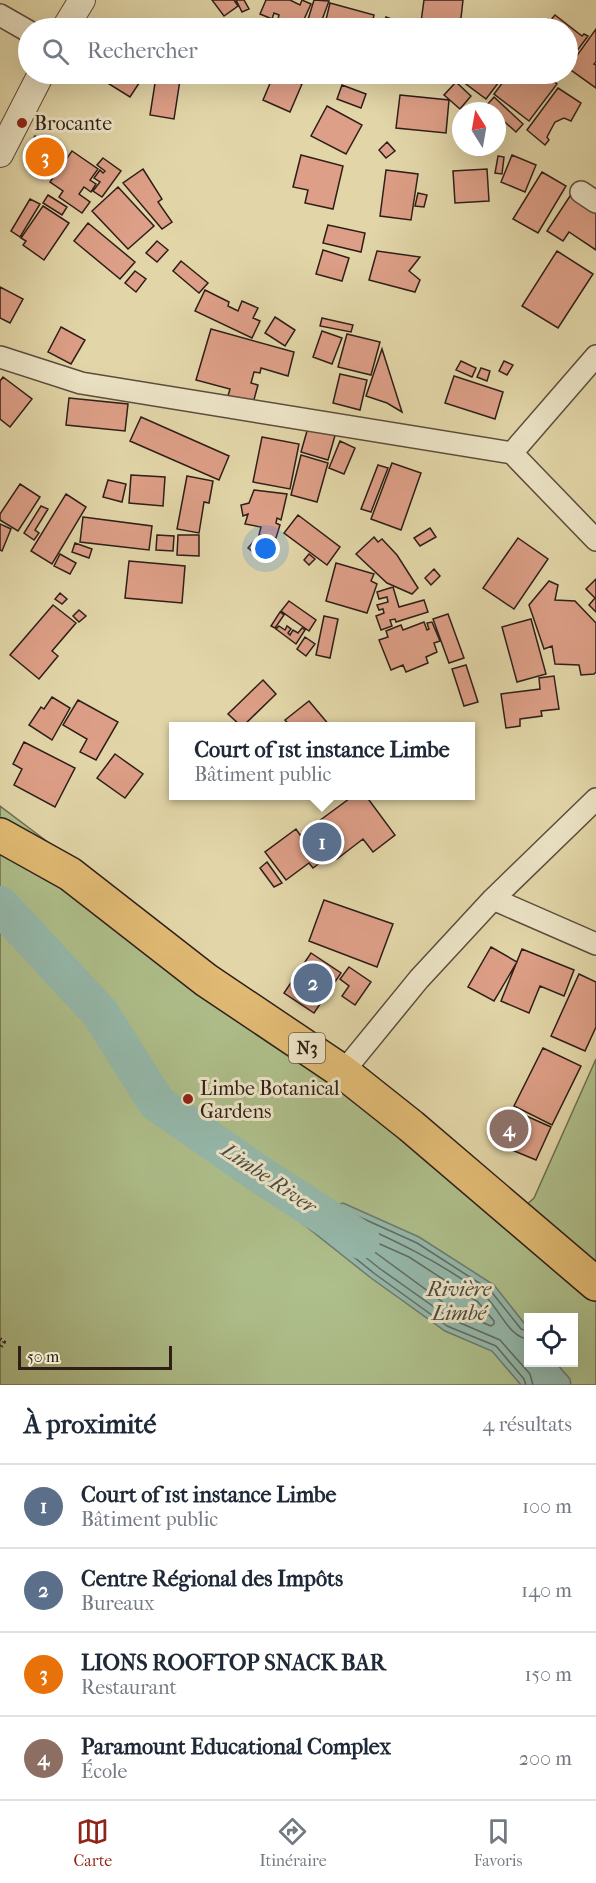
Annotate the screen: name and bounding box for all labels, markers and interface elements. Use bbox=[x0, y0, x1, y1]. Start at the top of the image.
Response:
search box bbox=[18, 18, 578, 84]
icon: search bbox=[39, 35, 72, 68]
text: Rechercher bbox=[87, 38, 198, 64]
north arrow bbox=[452, 102, 506, 156]
place label: Brocante bbox=[34, 112, 112, 135]
marker: Brocante bbox=[15, 116, 29, 130]
pin: 3 bbox=[26, 134, 64, 180]
your location bbox=[251, 534, 280, 563]
popup bbox=[169, 722, 475, 800]
text: Court of 1st instance Limbe bbox=[194, 737, 450, 763]
text: Bâtiment public bbox=[194, 763, 331, 786]
pin: 1 bbox=[302, 820, 342, 864]
pin: 2 bbox=[294, 960, 332, 1006]
road number: N3 bbox=[289, 1033, 325, 1063]
place label: Limbe Botanical Gardens bbox=[200, 1077, 340, 1123]
marker: Limbe Botanical Gardens bbox=[181, 1092, 195, 1106]
pin: 4 bbox=[490, 1106, 528, 1152]
water label: Limbe River bbox=[216, 1137, 322, 1219]
water label: Rivière Limbé bbox=[425, 1277, 492, 1325]
map controls bbox=[524, 1313, 578, 1367]
button: locate bbox=[524, 1313, 578, 1367]
scale bar bbox=[18, 1343, 172, 1370]
text: 50 m bbox=[27, 1347, 59, 1366]
text: À proximité bbox=[24, 1409, 156, 1440]
text: 4 résultats bbox=[483, 1413, 572, 1436]
text: Court of 1st instance Limbe bbox=[81, 1482, 337, 1508]
text: 1 bbox=[40, 1495, 47, 1518]
text: 100 m bbox=[522, 1495, 572, 1518]
text: Bâtiment public bbox=[81, 1508, 218, 1531]
text: Centre Régional des Impôts bbox=[81, 1566, 343, 1592]
text: 2 bbox=[38, 1579, 49, 1602]
text: 140 m bbox=[521, 1579, 572, 1602]
text: Bureaux bbox=[81, 1592, 155, 1615]
text: LIONS ROOFTOP SNACK BAR bbox=[81, 1650, 386, 1676]
text: 3 bbox=[39, 1663, 48, 1686]
text: 150 m bbox=[524, 1663, 572, 1686]
text: Restaurant bbox=[81, 1676, 177, 1699]
text: Paramount Educational Complex bbox=[81, 1734, 391, 1760]
text: 4 bbox=[38, 1747, 49, 1770]
text: 200 m bbox=[519, 1747, 572, 1770]
text: École bbox=[81, 1760, 127, 1783]
tab: Carte bbox=[74, 1815, 112, 1870]
tab: Itinéraire bbox=[259, 1815, 327, 1870]
tab: Favoris bbox=[474, 1815, 522, 1870]

